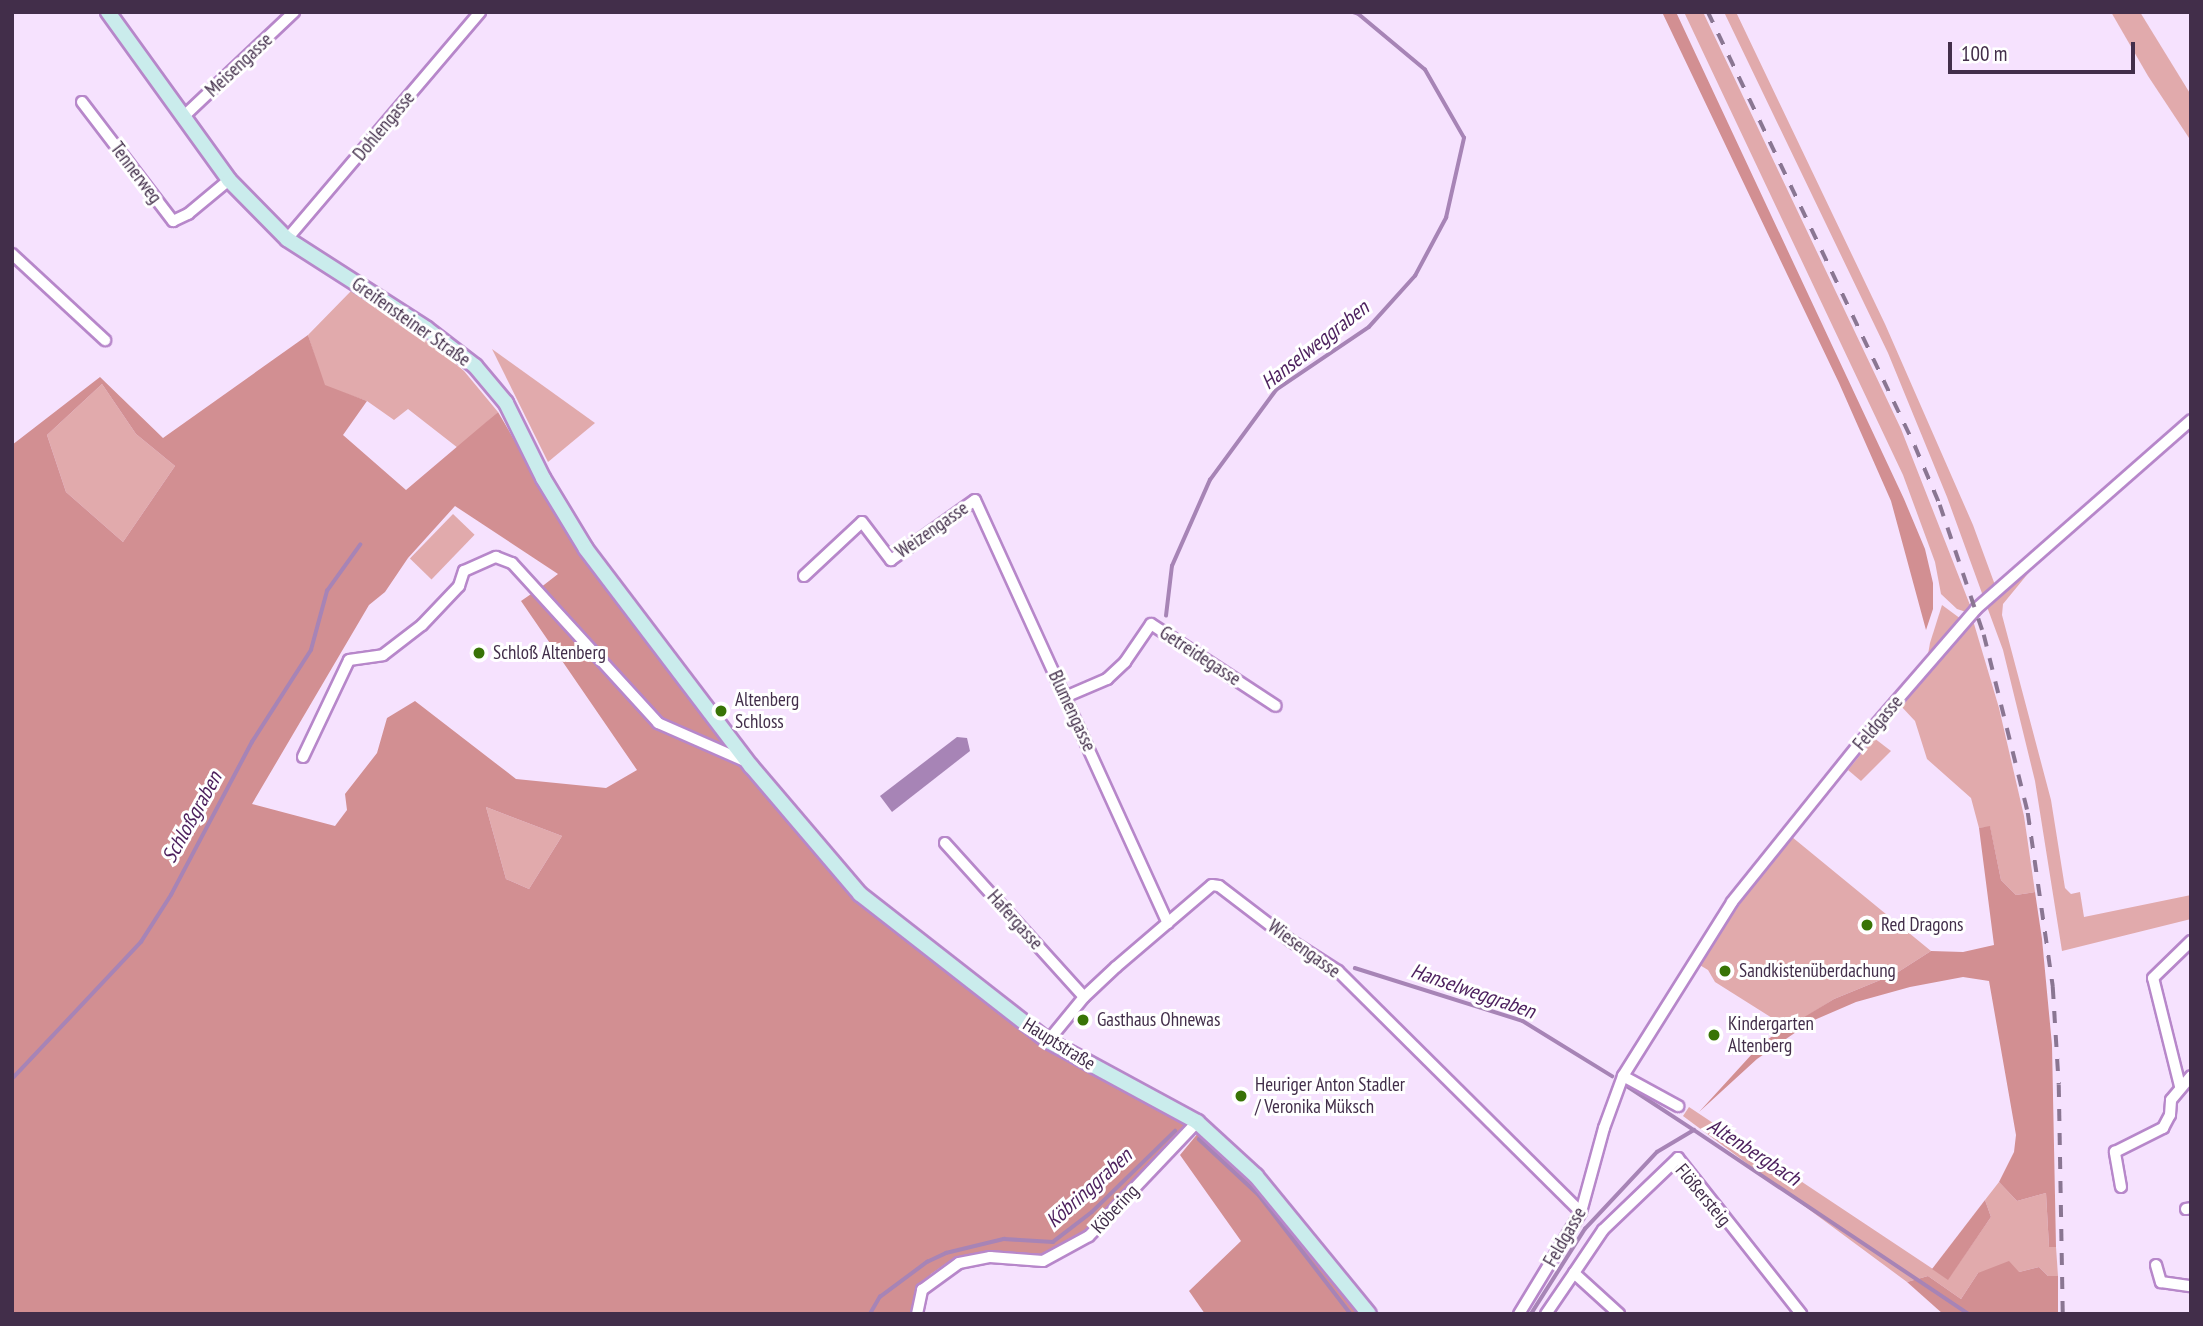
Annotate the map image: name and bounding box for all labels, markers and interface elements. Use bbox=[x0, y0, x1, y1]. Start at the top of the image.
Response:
street label: Meisengasse bbox=[201, 28, 277, 102]
scale bar bbox=[1951, 28, 2138, 72]
text: 100 m bbox=[1961, 40, 2007, 67]
street label: Dohlengasse bbox=[348, 87, 420, 165]
street label: Tennerweg bbox=[106, 138, 166, 208]
street label: Greifensteiner Straße bbox=[347, 273, 475, 371]
water label: Hanselweggraben bbox=[1256, 295, 1374, 395]
street label: Weizengasse bbox=[891, 497, 973, 563]
street label: Getreidegasse bbox=[1155, 621, 1245, 691]
place label: Schloß Altenberg bbox=[493, 642, 606, 664]
marker: Schloß Altenberg bbox=[471, 645, 487, 661]
street label: Blumengasse bbox=[1043, 667, 1101, 755]
place label: Altenberg Schloss bbox=[735, 689, 799, 733]
street label: Feldgasse bbox=[1848, 691, 1908, 755]
marker: Altenberg Schloss bbox=[713, 703, 729, 719]
water label: Schloßgraben bbox=[157, 767, 227, 867]
street label: Hafergasse bbox=[982, 886, 1048, 954]
place label: Red Dragons bbox=[1881, 914, 1963, 936]
street label: Wiesengasse bbox=[1263, 915, 1345, 983]
marker: Red Dragons bbox=[1859, 917, 1875, 933]
water label: Hanselweggraben bbox=[1408, 958, 1538, 1024]
place label: Sandkistenüberdachung bbox=[1739, 960, 1896, 982]
marker: Sandkistenüberdachung bbox=[1717, 963, 1733, 979]
place label: Gasthaus Ohnewas bbox=[1097, 1009, 1220, 1031]
marker: Gasthaus Ohnewas bbox=[1075, 1012, 1091, 1028]
street label: Hauptstraße bbox=[1019, 1013, 1099, 1075]
place label: Kindergarten Altenberg bbox=[1728, 1013, 1814, 1057]
marker: Kindergarten Altenberg bbox=[1706, 1027, 1722, 1043]
place label: Heuriger Anton Stadler / Veronika Müksch bbox=[1255, 1074, 1406, 1118]
marker: Heuriger Anton Stadler / Veronika Müksch bbox=[1233, 1088, 1249, 1104]
water label: Altenbergbach bbox=[1703, 1113, 1805, 1191]
water label: Köbringgraben bbox=[1041, 1143, 1137, 1233]
street label: Flößersteig bbox=[1670, 1159, 1736, 1231]
street label: Köbering bbox=[1087, 1180, 1143, 1238]
street label: Feldgasse bbox=[1539, 1203, 1591, 1271]

